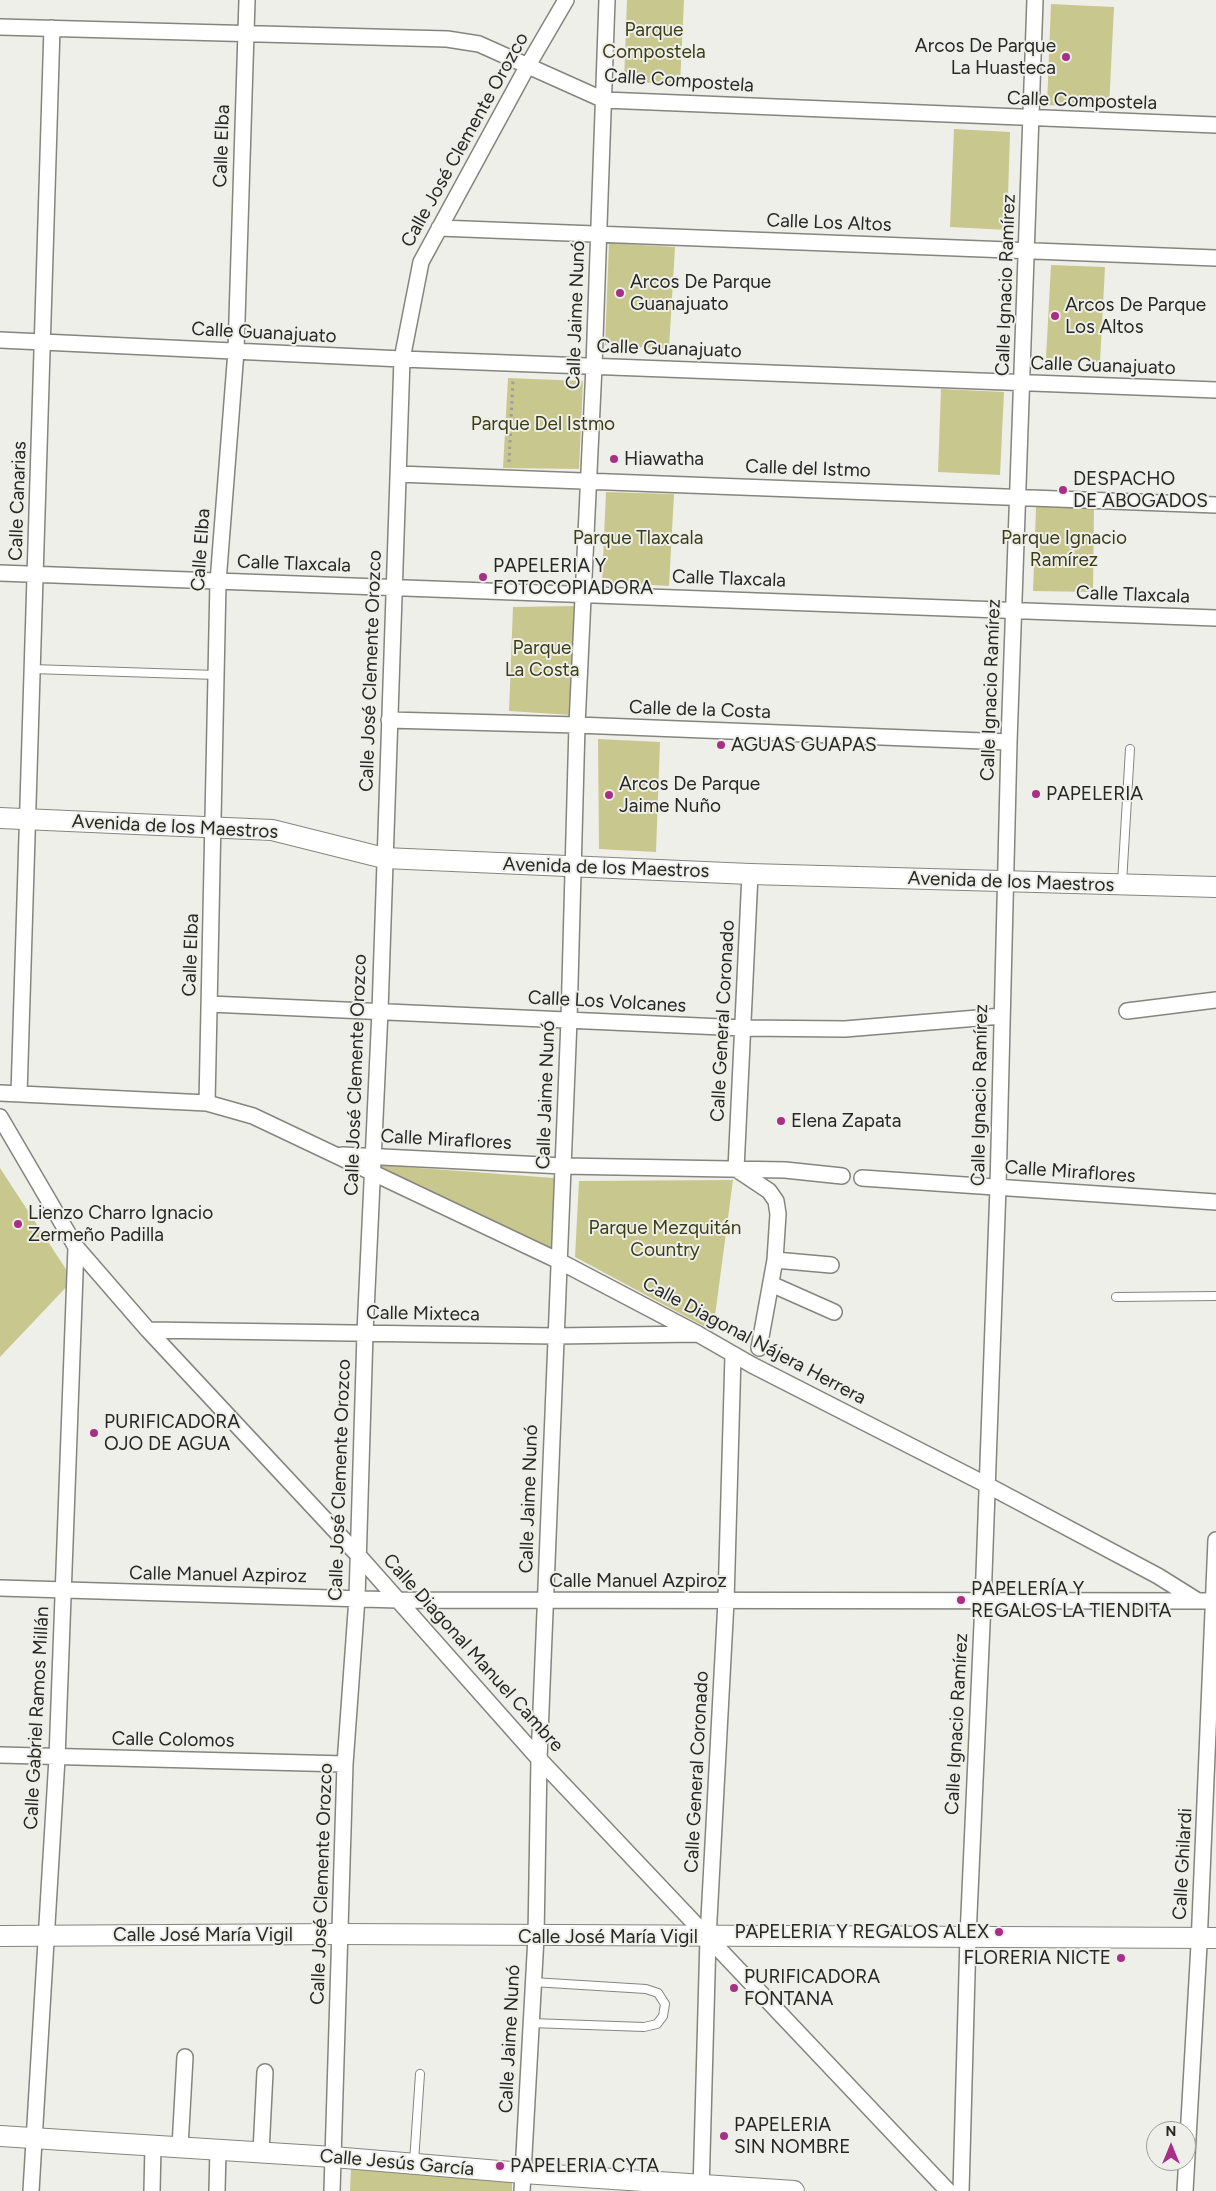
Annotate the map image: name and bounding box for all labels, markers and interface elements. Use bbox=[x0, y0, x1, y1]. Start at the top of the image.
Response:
park label: Parque Compostela bbox=[602, 19, 706, 63]
street label: Calle José Clemente Orozco bbox=[396, 29, 534, 251]
place label: Arcos De Parque La Huasteca bbox=[915, 35, 1056, 79]
marker: Arcos De Parque La Huasteca bbox=[1060, 51, 1072, 63]
street label: Calle Compostela bbox=[603, 64, 755, 98]
street label: Calle Compostela bbox=[1007, 87, 1157, 115]
street label: Calle Elba bbox=[209, 104, 235, 188]
street label: Calle Ignacio Ramírez bbox=[991, 194, 1021, 376]
street label: Calle Los Altos bbox=[766, 209, 892, 237]
street label: Calle Jaime Nunó bbox=[562, 240, 590, 390]
place label: Arcos De Parque Guanajuato bbox=[630, 271, 771, 315]
marker: Arcos De Parque Guanajuato bbox=[614, 287, 626, 299]
place label: Arcos De Parque Los Altos bbox=[1065, 294, 1206, 338]
marker: Arcos De Parque Los Altos bbox=[1049, 310, 1061, 322]
street label: Calle Guanajuato bbox=[191, 318, 337, 348]
street label: Calle Guanajuato bbox=[596, 335, 742, 363]
street label: Calle Guanajuato bbox=[1030, 352, 1176, 380]
park label: Parque Del Istmo bbox=[471, 413, 615, 435]
street label: Calle Canarias bbox=[5, 441, 31, 561]
place label: Hiawatha bbox=[624, 448, 704, 470]
marker: Hiawatha bbox=[608, 453, 620, 465]
street label: Calle del Istmo bbox=[745, 455, 871, 483]
place label: DESPACHO DE ABOGADOS bbox=[1073, 468, 1208, 512]
marker: DESPACHO DE ABOGADOS bbox=[1057, 484, 1069, 496]
street label: Calle Elba bbox=[187, 508, 215, 592]
park label: Parque Tlaxcala bbox=[573, 527, 703, 549]
park label: Parque Ignacio Ramírez bbox=[1001, 527, 1127, 571]
street label: Calle José Clemente Orozco bbox=[355, 550, 387, 792]
street label: Calle Tlaxcala bbox=[237, 551, 351, 577]
place label: PAPELERIA Y FOTOCOPIADORA bbox=[493, 555, 653, 599]
street label: Calle Tlaxcala bbox=[672, 566, 786, 592]
marker: PAPELERIA Y FOTOCOPIADORA bbox=[477, 571, 489, 583]
street label: Calle Tlaxcala bbox=[1076, 582, 1190, 608]
street label: Calle Ignacio Ramírez bbox=[976, 599, 1006, 781]
park label: Parque La Costa bbox=[505, 637, 579, 681]
street label: Calle de la Costa bbox=[629, 696, 771, 724]
place label: AGUAS GUAPAS bbox=[731, 734, 877, 756]
marker: AGUAS GUAPAS bbox=[715, 739, 727, 751]
place label: Arcos De Parque Jaime Nuño bbox=[619, 773, 760, 817]
place label: PAPELERIA bbox=[1046, 783, 1143, 805]
marker: PAPELERIA bbox=[1030, 788, 1042, 800]
marker: Arcos De Parque Jaime Nuño bbox=[603, 789, 615, 801]
street label: Avenida de los Maestros bbox=[71, 810, 279, 844]
street label: Avenida de los Maestros bbox=[502, 853, 710, 883]
street label: Avenida de los Maestros bbox=[907, 867, 1115, 897]
street label: Calle Elba bbox=[178, 913, 204, 997]
street label: Calle General Coronado bbox=[706, 919, 740, 1123]
street label: Calle José Clemente Orozco bbox=[340, 954, 372, 1196]
street label: Calle Los Volcanes bbox=[527, 986, 687, 1018]
street label: Calle Ignacio Ramírez bbox=[967, 1004, 993, 1186]
street label: Calle Jaime Nunó bbox=[532, 1020, 560, 1170]
place label: Elena Zapata bbox=[791, 1110, 901, 1132]
marker: Elena Zapata bbox=[775, 1115, 787, 1127]
street label: Calle Miraflores bbox=[380, 1125, 512, 1155]
street label: Calle Miraflores bbox=[1004, 1156, 1136, 1188]
place label: Lienzo Charro Ignacio Zermeño Padilla bbox=[28, 1202, 213, 1246]
park label: Parque Mezquitán Country bbox=[589, 1217, 741, 1261]
marker: Lienzo Charro Ignacio Zermeño Padilla bbox=[12, 1218, 24, 1230]
street label: Calle Diagonal Nájera Herrera bbox=[638, 1272, 870, 1410]
street label: Calle Mixteca bbox=[366, 1302, 480, 1326]
street label: Calle José Clemente Orozco bbox=[324, 1359, 356, 1601]
place label: PURIFICADORA OJO DE AGUA bbox=[104, 1411, 240, 1455]
street label: Calle Jaime Nunó bbox=[515, 1424, 543, 1574]
marker: PURIFICADORA OJO DE AGUA bbox=[88, 1427, 100, 1439]
street label: Calle Diagonal Manuel Cambre bbox=[378, 1549, 568, 1757]
street label: Calle Manuel Azpiroz bbox=[129, 1562, 307, 1588]
street label: Calle Manuel Azpiroz bbox=[549, 1570, 727, 1592]
place label: PAPELERÍA Y REGALOS LA TIENDITA bbox=[971, 1578, 1171, 1622]
marker: PAPELERÍA Y REGALOS LA TIENDITA bbox=[955, 1594, 967, 1606]
street label: Calle Gabriel Ramos Millán bbox=[20, 1606, 54, 1830]
street label: Calle Ignacio Ramírez bbox=[941, 1632, 973, 1816]
street label: Calle General Coronado bbox=[680, 1670, 714, 1874]
street label: Calle Colomos bbox=[111, 1728, 235, 1752]
street label: Calle José Clemente Orozco bbox=[306, 1763, 338, 2005]
street label: Calle Ghilardi bbox=[1169, 1807, 1197, 1921]
place label: PAPELERIA Y REGALOS ALEX bbox=[734, 1921, 989, 1943]
street label: Calle José María Vigil bbox=[113, 1924, 293, 1946]
street label: Calle José María Vigil bbox=[518, 1926, 698, 1948]
marker: PAPELERIA Y REGALOS ALEX bbox=[993, 1926, 1005, 1938]
place label: FLORERIA NICTE bbox=[963, 1947, 1111, 1969]
marker: FLORERIA NICTE bbox=[1115, 1952, 1127, 1964]
street label: Calle Jaime Nunó bbox=[495, 1964, 525, 2114]
place label: PURIFICADORA FONTANA bbox=[744, 1966, 880, 2010]
marker: PURIFICADORA FONTANA bbox=[728, 1982, 740, 1994]
place label: PAPELERIA SIN NOMBRE bbox=[734, 2114, 850, 2158]
north arrow bbox=[1146, 2121, 1196, 2171]
text: N bbox=[1166, 2123, 1176, 2140]
marker: PAPELERIA SIN NOMBRE bbox=[718, 2130, 730, 2142]
street label: Calle Jesús García bbox=[319, 2145, 475, 2181]
place label: PAPELERIA CYTA bbox=[510, 2155, 659, 2177]
marker: PAPELERIA CYTA bbox=[494, 2160, 506, 2172]

